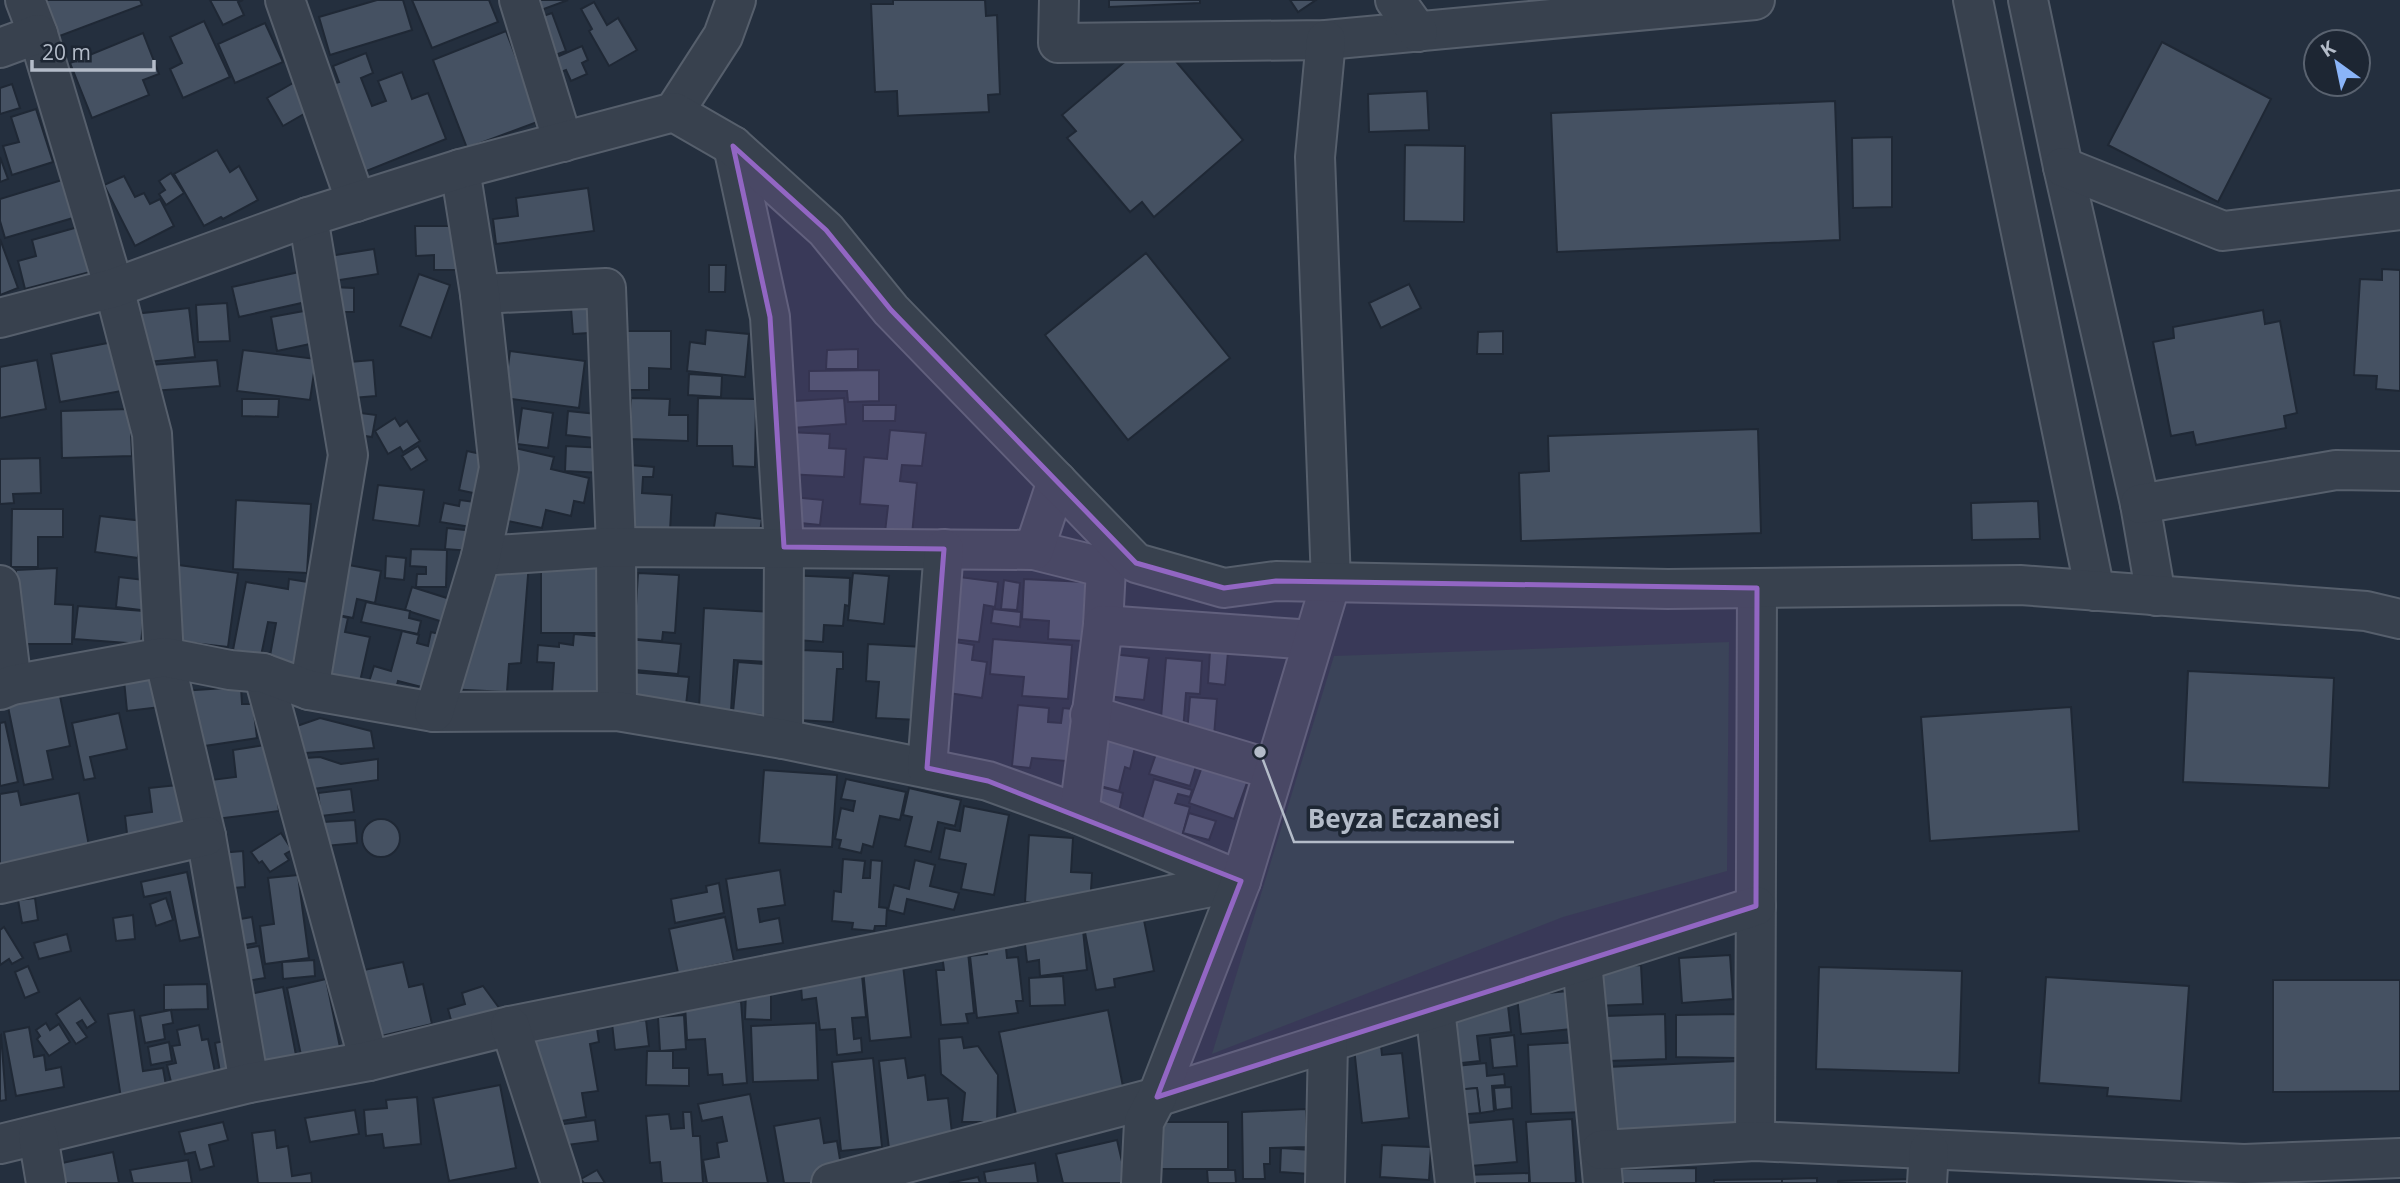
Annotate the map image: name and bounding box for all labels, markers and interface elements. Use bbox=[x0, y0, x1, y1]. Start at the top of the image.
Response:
scale bar bbox=[32, 28, 154, 72]
north arrow bbox=[2302, 28, 2372, 98]
text: K bbox=[2315, 34, 2340, 63]
text: 20 m bbox=[42, 38, 91, 66]
callout: Beyza Eczanesi bbox=[1294, 795, 1514, 842]
text: Beyza Eczanesi bbox=[1308, 800, 1500, 836]

